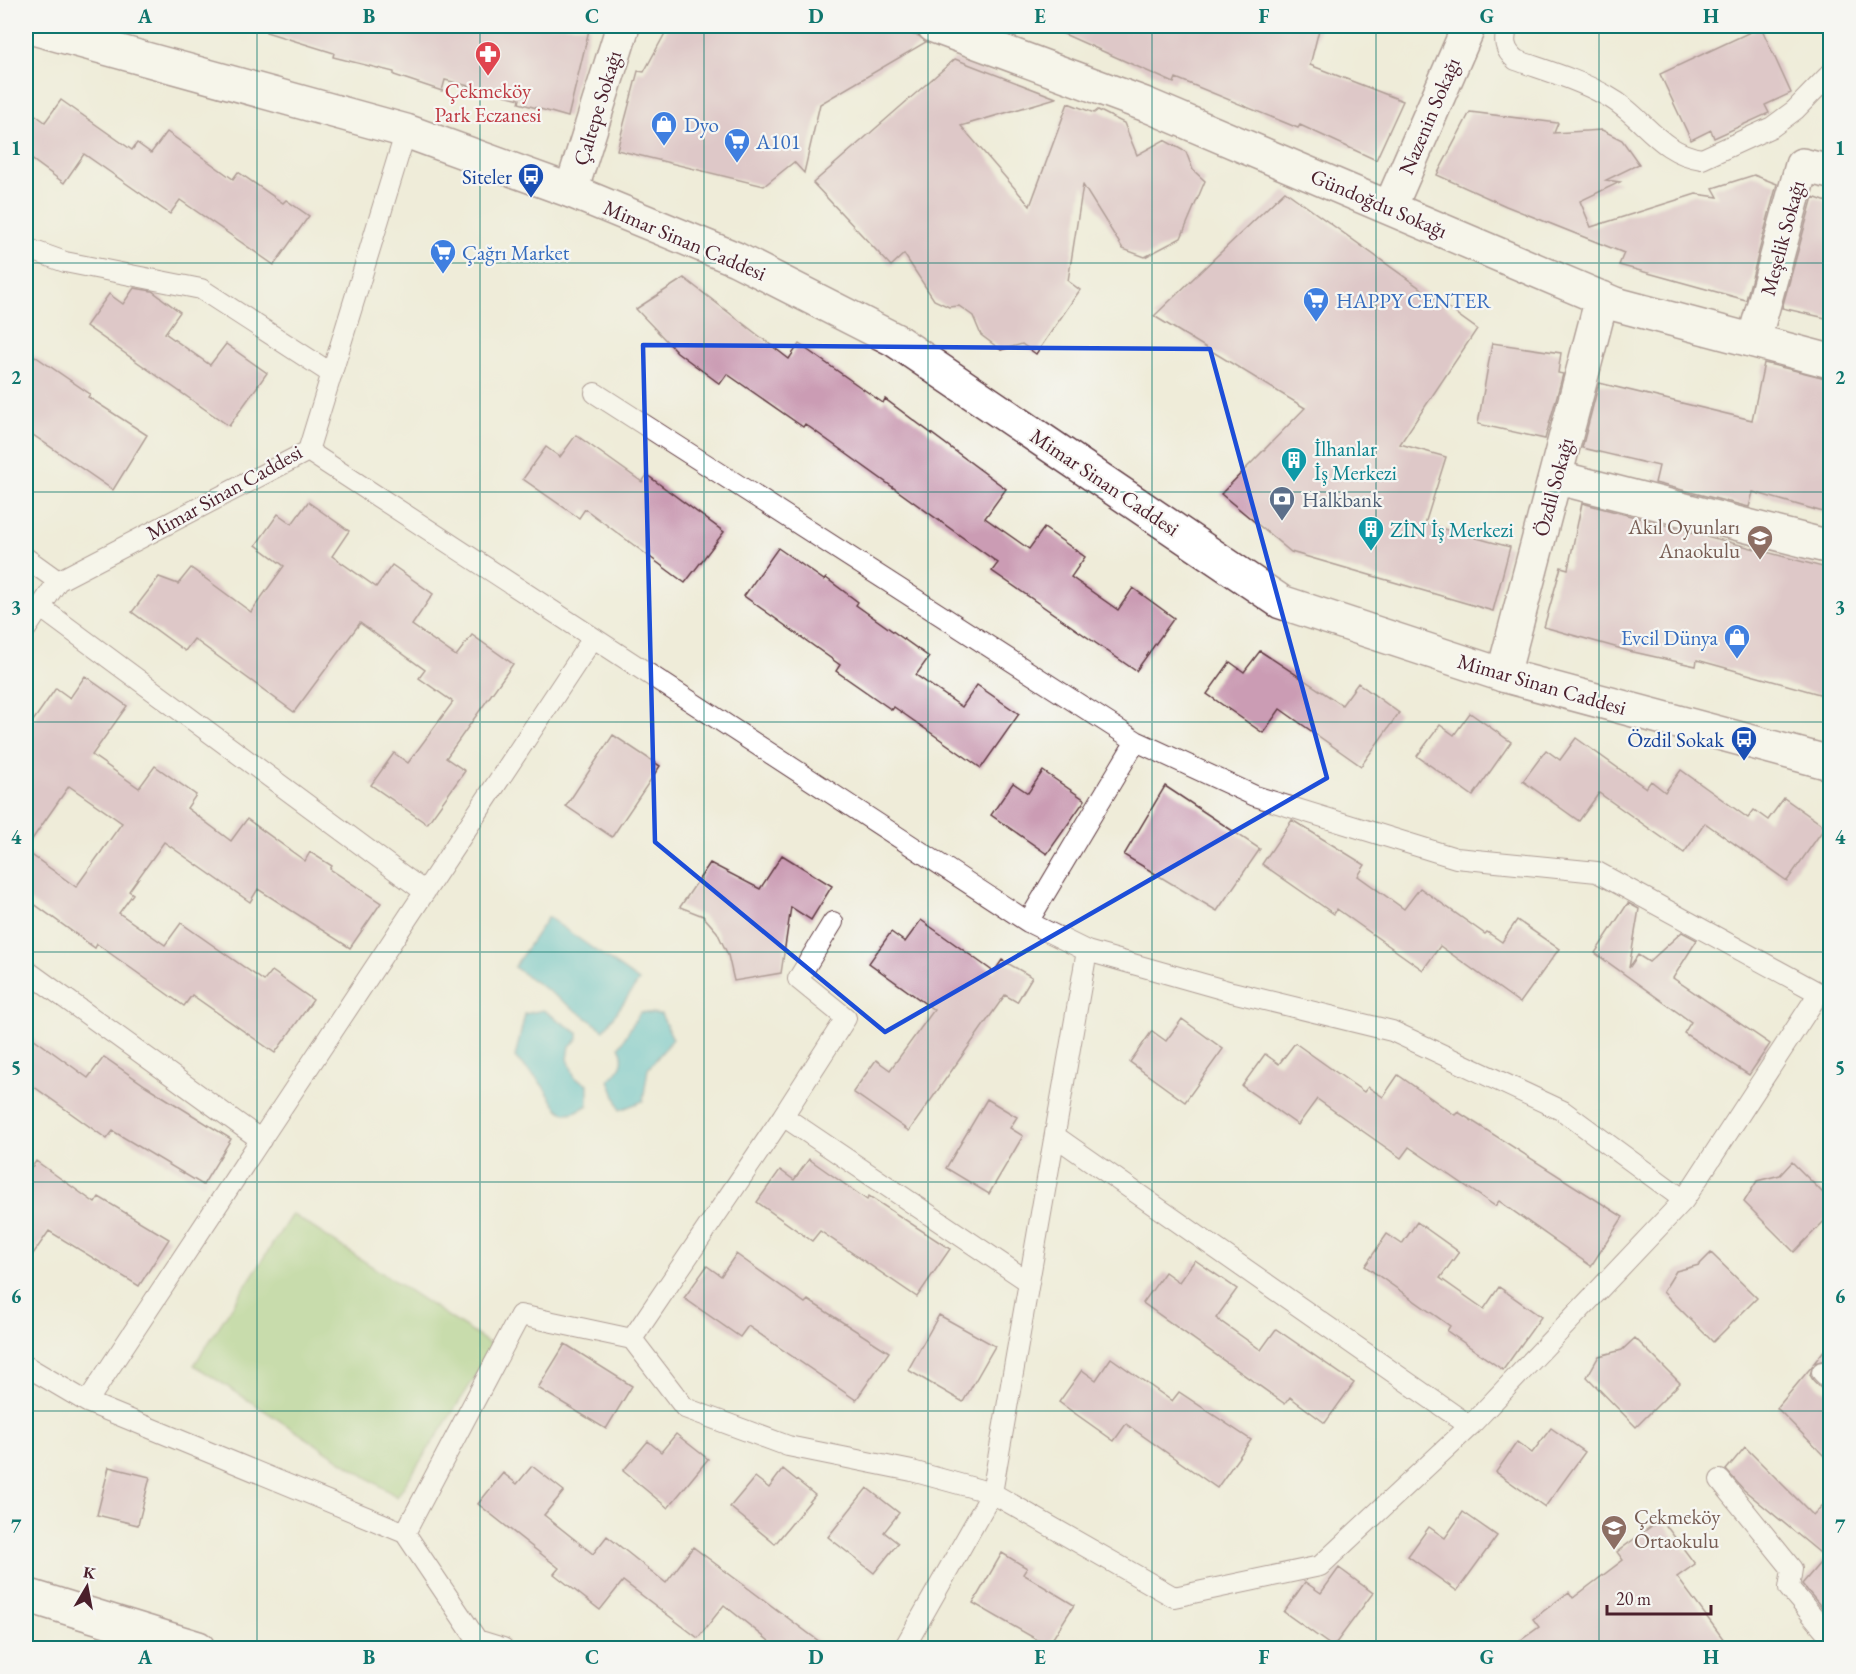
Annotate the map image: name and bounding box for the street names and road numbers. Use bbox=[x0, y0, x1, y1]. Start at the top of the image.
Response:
street label: Çaltepe Sokağı bbox=[567, 47, 627, 169]
street label: Nazenin Sokağı bbox=[1392, 53, 1466, 179]
street label: Gündoğdu Sokağı bbox=[1307, 162, 1451, 244]
street label: Meşelik Sokağı bbox=[1754, 177, 1810, 299]
street label: Mimar Sinan Caddesi bbox=[599, 194, 771, 286]
street label: Mimar Sinan Caddesi bbox=[1025, 422, 1185, 542]
street label: Özdil Sokağı bbox=[1527, 435, 1579, 539]
street label: Mimar Sinan Caddesi bbox=[141, 438, 307, 546]
street label: Mimar Sinan Caddesi bbox=[1454, 647, 1630, 721]

